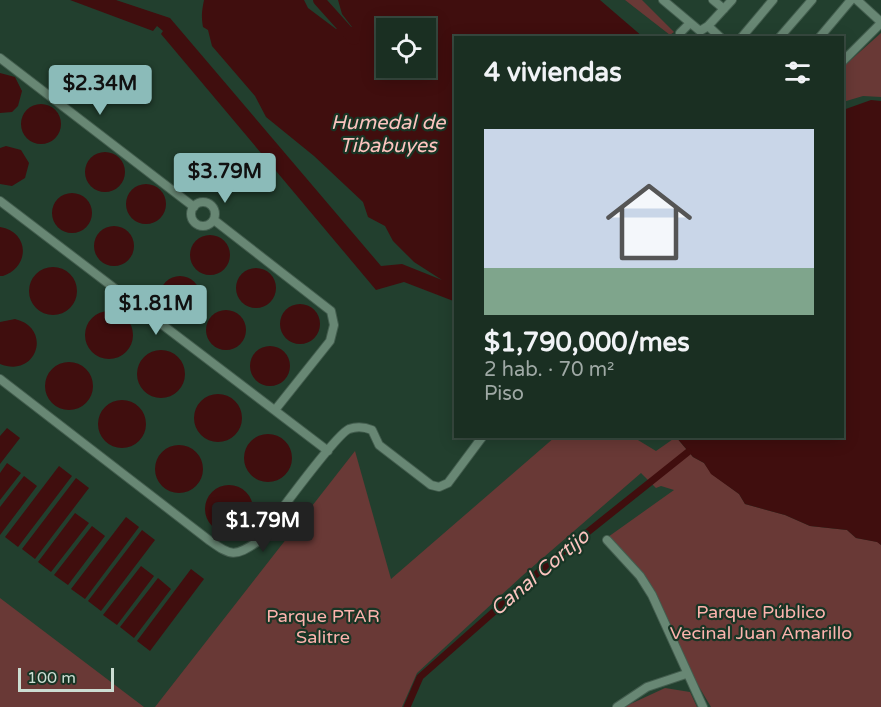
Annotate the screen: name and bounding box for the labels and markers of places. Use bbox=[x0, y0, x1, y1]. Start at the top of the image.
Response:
pin: $2.34M bbox=[51, 65, 149, 116]
pin: $3.79M bbox=[176, 153, 274, 204]
pin: $1.81M bbox=[107, 285, 205, 336]
pin: $1.79M bbox=[214, 502, 312, 553]

